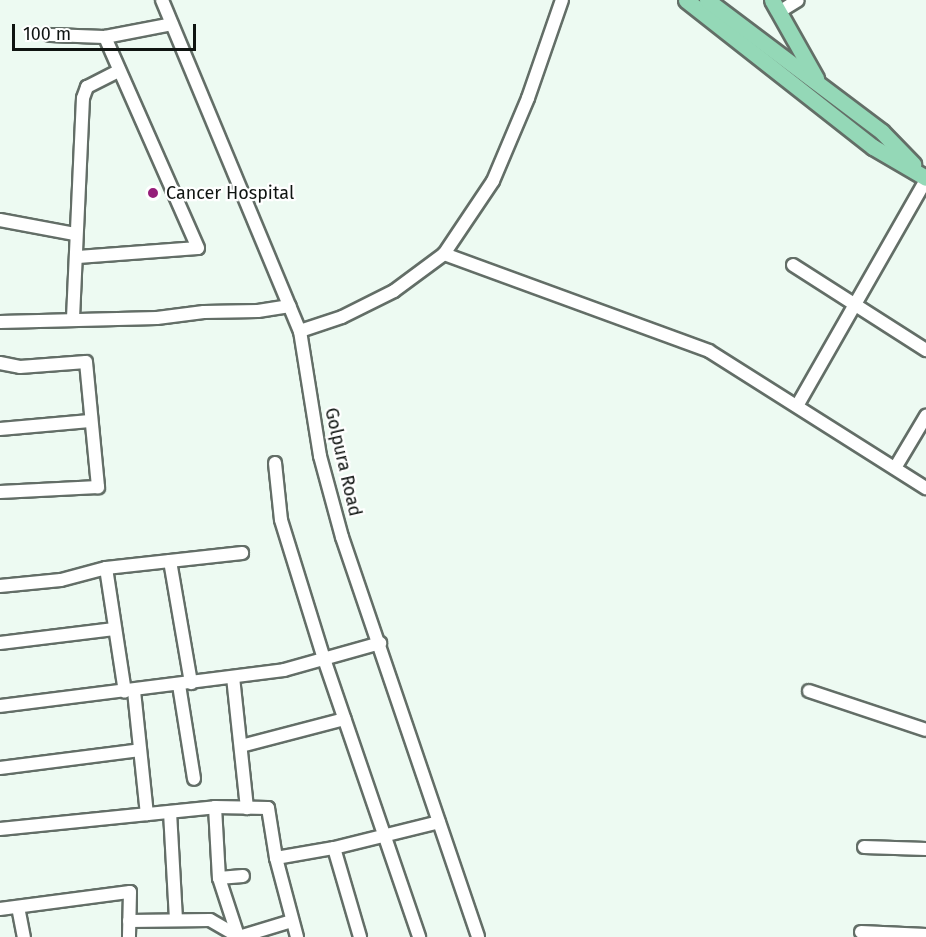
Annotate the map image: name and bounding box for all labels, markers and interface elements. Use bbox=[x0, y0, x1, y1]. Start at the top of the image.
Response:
scale bar bbox=[15, 12, 200, 50]
text: 100 m bbox=[23, 23, 71, 45]
place label: Cancer Hospital bbox=[166, 182, 294, 204]
marker: Cancer Hospital bbox=[144, 184, 162, 202]
street label: Golpura Road bbox=[320, 406, 366, 518]

